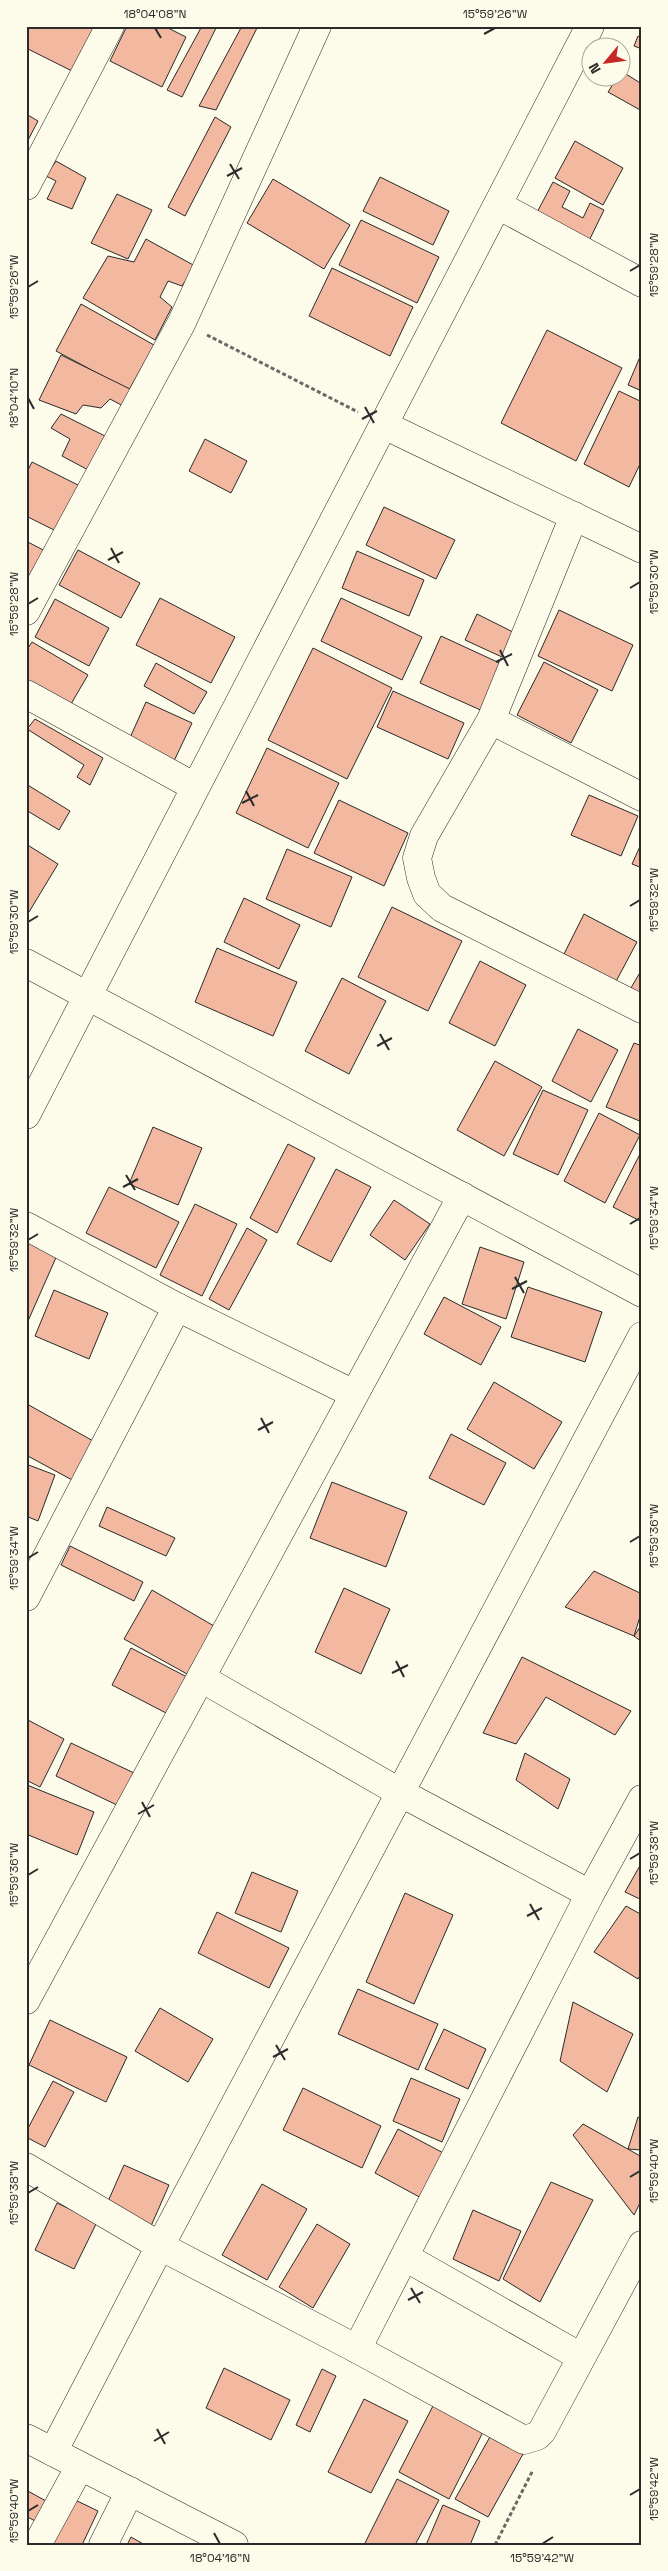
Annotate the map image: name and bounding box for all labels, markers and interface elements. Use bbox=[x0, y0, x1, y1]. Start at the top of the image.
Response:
text: 18°04'08"N bbox=[123, 6, 187, 22]
text: 15°59'26"W bbox=[463, 6, 528, 22]
north arrow bbox=[580, 38, 630, 88]
text: N bbox=[584, 60, 605, 77]
text: 15°59'28"W bbox=[646, 232, 662, 297]
text: 15°59'26"W bbox=[6, 254, 22, 319]
text: 18°04'10"N bbox=[6, 368, 22, 428]
text: 15°59'30"W bbox=[646, 549, 662, 614]
text: 15°59'28"W bbox=[6, 571, 22, 636]
text: 15°59'32"W bbox=[646, 867, 662, 932]
text: 15°59'30"W bbox=[6, 889, 22, 954]
text: 15°59'34"W bbox=[646, 1185, 662, 1250]
text: 15°59'32"W bbox=[6, 1207, 22, 1272]
text: 15°59'36"W bbox=[646, 1503, 662, 1568]
text: 15°59'34"W bbox=[6, 1525, 22, 1590]
text: 15°59'38"W bbox=[646, 1820, 662, 1885]
text: 15°59'36"W bbox=[6, 1842, 22, 1907]
text: 15°59'40"W bbox=[646, 2138, 662, 2203]
text: 15°59'38"W bbox=[6, 2160, 22, 2225]
text: 15°59'42"W bbox=[646, 2456, 662, 2521]
text: 15°59'40"W bbox=[6, 2478, 22, 2543]
text: 18°04'16"N bbox=[190, 2550, 250, 2566]
text: 15°59'42"W bbox=[510, 2550, 575, 2566]

